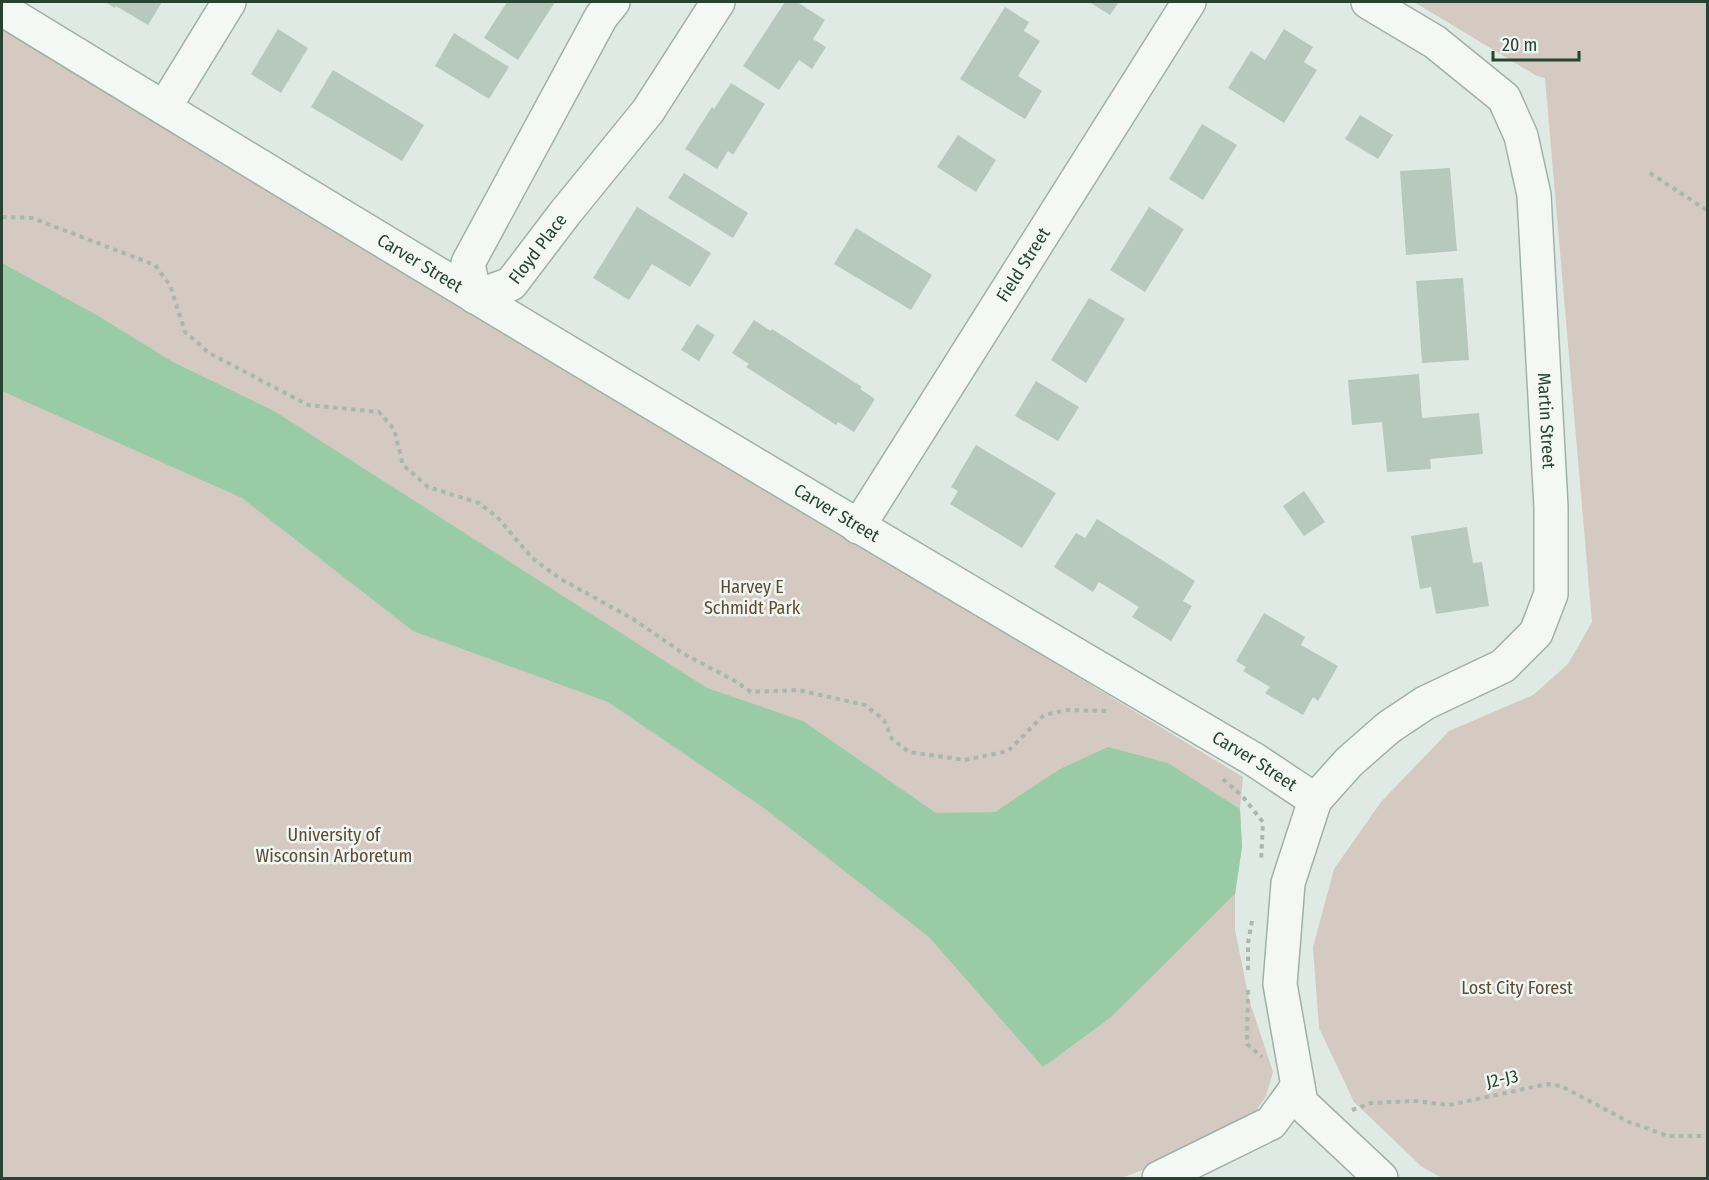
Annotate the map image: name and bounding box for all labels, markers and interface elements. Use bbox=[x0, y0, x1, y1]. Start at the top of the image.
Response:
scale bar bbox=[1493, 24, 1578, 62]
text: 20 m bbox=[1502, 34, 1537, 56]
street label: Floyd Place bbox=[504, 209, 572, 288]
street label: Field Street bbox=[992, 223, 1055, 306]
street label: Carver Street bbox=[373, 229, 467, 297]
street label: Martin Street bbox=[1533, 372, 1560, 470]
street label: Carver Street bbox=[790, 479, 884, 547]
park label: Harvey E Schmidt Park bbox=[704, 576, 801, 619]
street label: Carver Street bbox=[1208, 726, 1301, 796]
park label: University of Wisconsin Arboretum bbox=[256, 824, 412, 867]
park label: Lost City Forest bbox=[1461, 977, 1573, 999]
street label: J2-J3 bbox=[1484, 1065, 1520, 1093]

